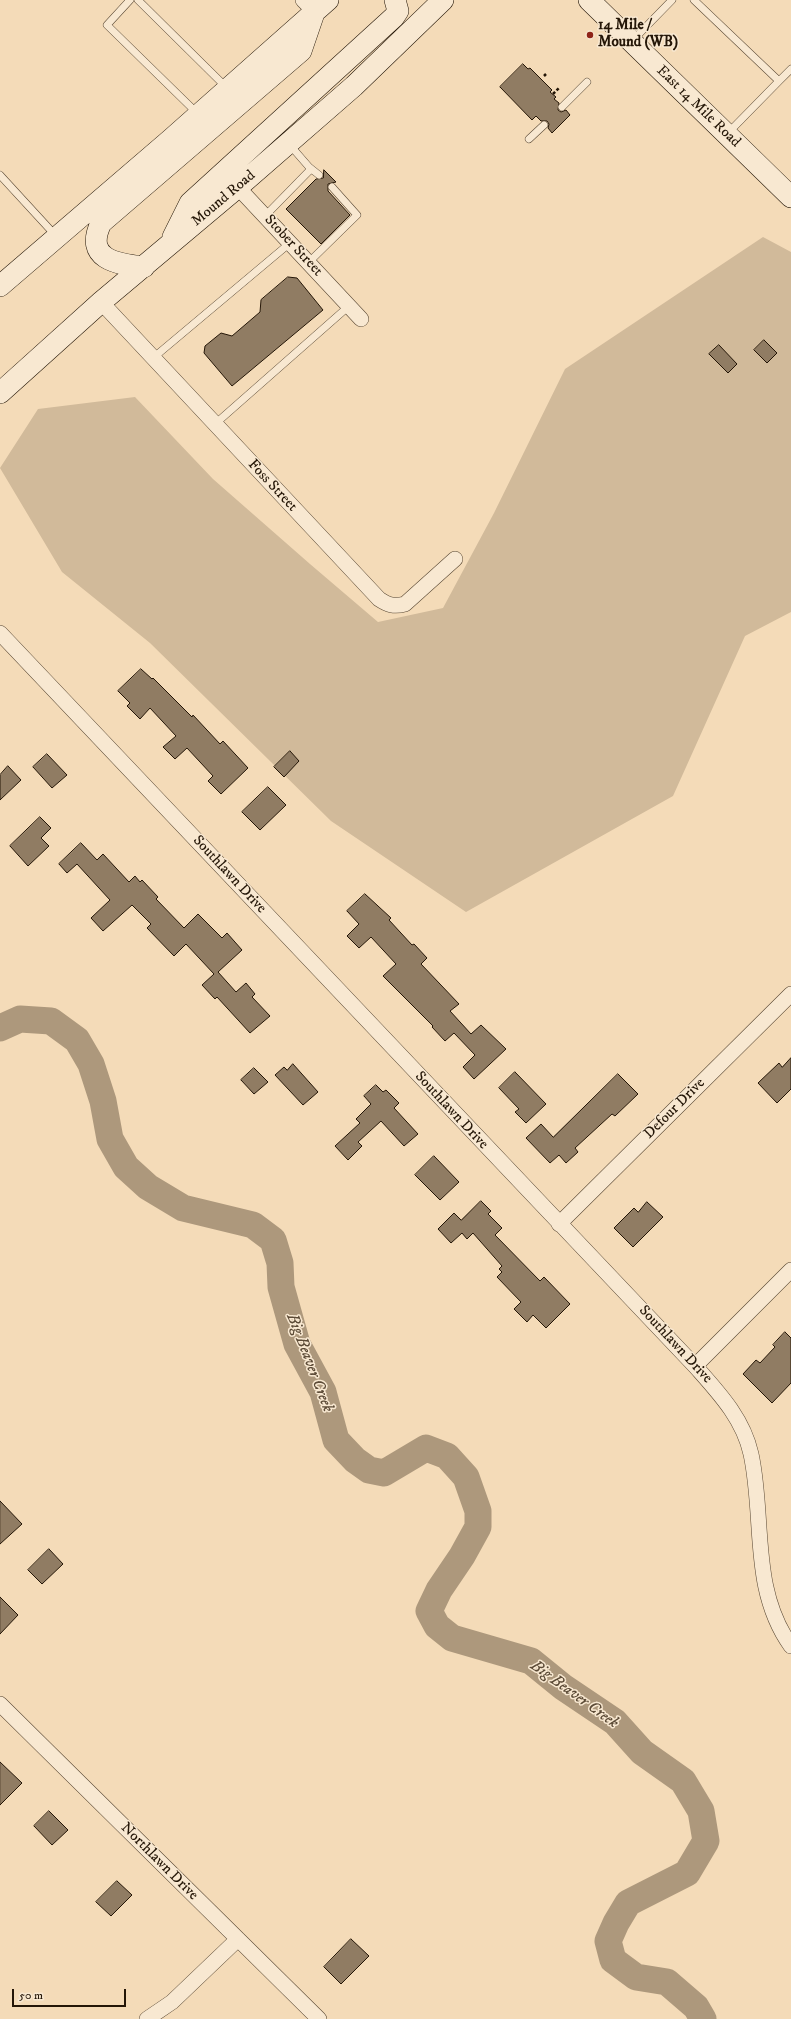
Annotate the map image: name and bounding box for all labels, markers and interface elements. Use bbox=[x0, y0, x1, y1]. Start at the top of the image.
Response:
place label: 14 Mile / Mound (WB) bbox=[598, 17, 678, 52]
marker: 14 Mile / Mound (WB) bbox=[585, 30, 595, 40]
street label: East 14 Mile Road bbox=[652, 62, 744, 152]
street label: Mound Road bbox=[188, 167, 260, 231]
street label: Stober Street bbox=[260, 212, 326, 280]
street label: Foss Street bbox=[243, 456, 301, 516]
street label: Southlawn Drive bbox=[188, 832, 270, 918]
street label: Southlawn Drive bbox=[410, 1068, 492, 1154]
street label: Defour Drive bbox=[641, 1075, 709, 1143]
street label: Southlawn Drive bbox=[634, 1302, 716, 1388]
water label: Big Beaver Creek bbox=[281, 1311, 337, 1415]
water label: Big Beaver Creek bbox=[526, 1657, 622, 1733]
street label: Northlawn Drive bbox=[116, 1819, 202, 1905]
scale bar bbox=[14, 1981, 128, 2007]
text: 50 m bbox=[19, 1988, 43, 2003]

